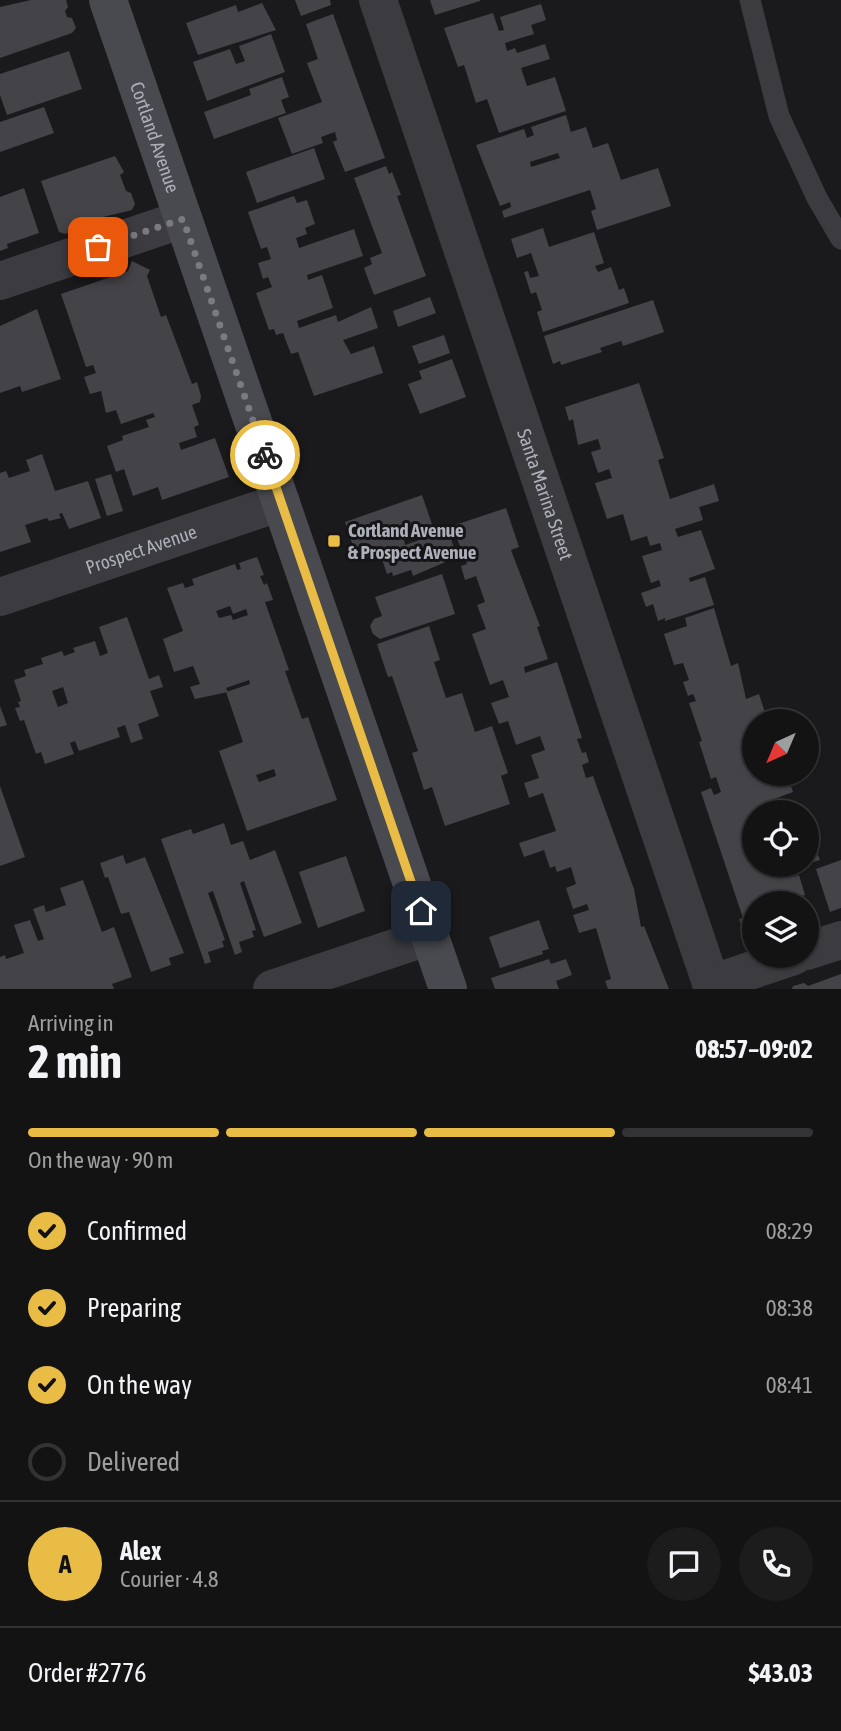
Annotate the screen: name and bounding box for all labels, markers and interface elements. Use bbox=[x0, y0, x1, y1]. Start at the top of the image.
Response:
street label: Cortland Avenue bbox=[126, 79, 184, 195]
pin bbox=[68, 217, 128, 277]
icon: bag bbox=[79, 228, 117, 266]
courier bbox=[230, 420, 300, 490]
street label: Santa Marina Street bbox=[513, 426, 578, 563]
icon: bike bbox=[246, 436, 284, 474]
place label: Cortland Avenue & Prospect Avenue bbox=[348, 519, 477, 563]
street label: Prospect Avenue bbox=[83, 520, 200, 578]
marker: Cortland Avenue & Prospect Avenue bbox=[326, 533, 342, 549]
north arrow bbox=[742, 709, 819, 786]
map controls bbox=[742, 709, 819, 968]
button: locate bbox=[742, 800, 819, 877]
pin bbox=[391, 881, 451, 941]
button: layers bbox=[742, 891, 819, 968]
icon: home bbox=[402, 892, 440, 930]
text: Arriving in bbox=[28, 1010, 114, 1036]
text: 08:57–09:02 bbox=[695, 1034, 813, 1064]
text: 2 min bbox=[28, 1035, 122, 1088]
text: On the way · 90 m bbox=[28, 1147, 173, 1173]
icon: check bbox=[28, 1212, 66, 1250]
text: Confirmed bbox=[87, 1216, 187, 1246]
text: 08:29 bbox=[766, 1218, 813, 1244]
icon: check bbox=[28, 1289, 66, 1327]
text: Preparing bbox=[87, 1293, 181, 1323]
text: 08:38 bbox=[766, 1295, 813, 1321]
icon: check bbox=[28, 1366, 66, 1404]
text: On the way bbox=[87, 1370, 192, 1400]
text: 08:41 bbox=[766, 1372, 813, 1398]
text: Delivered bbox=[87, 1447, 180, 1477]
button: chat bbox=[647, 1527, 721, 1601]
button: phone bbox=[739, 1527, 813, 1601]
text: Alex bbox=[120, 1536, 161, 1566]
text: A bbox=[59, 1549, 71, 1579]
text: Courier · 4.8 bbox=[120, 1566, 219, 1592]
text: Order #2776 bbox=[28, 1658, 147, 1688]
text: $43.03 bbox=[749, 1658, 813, 1688]

